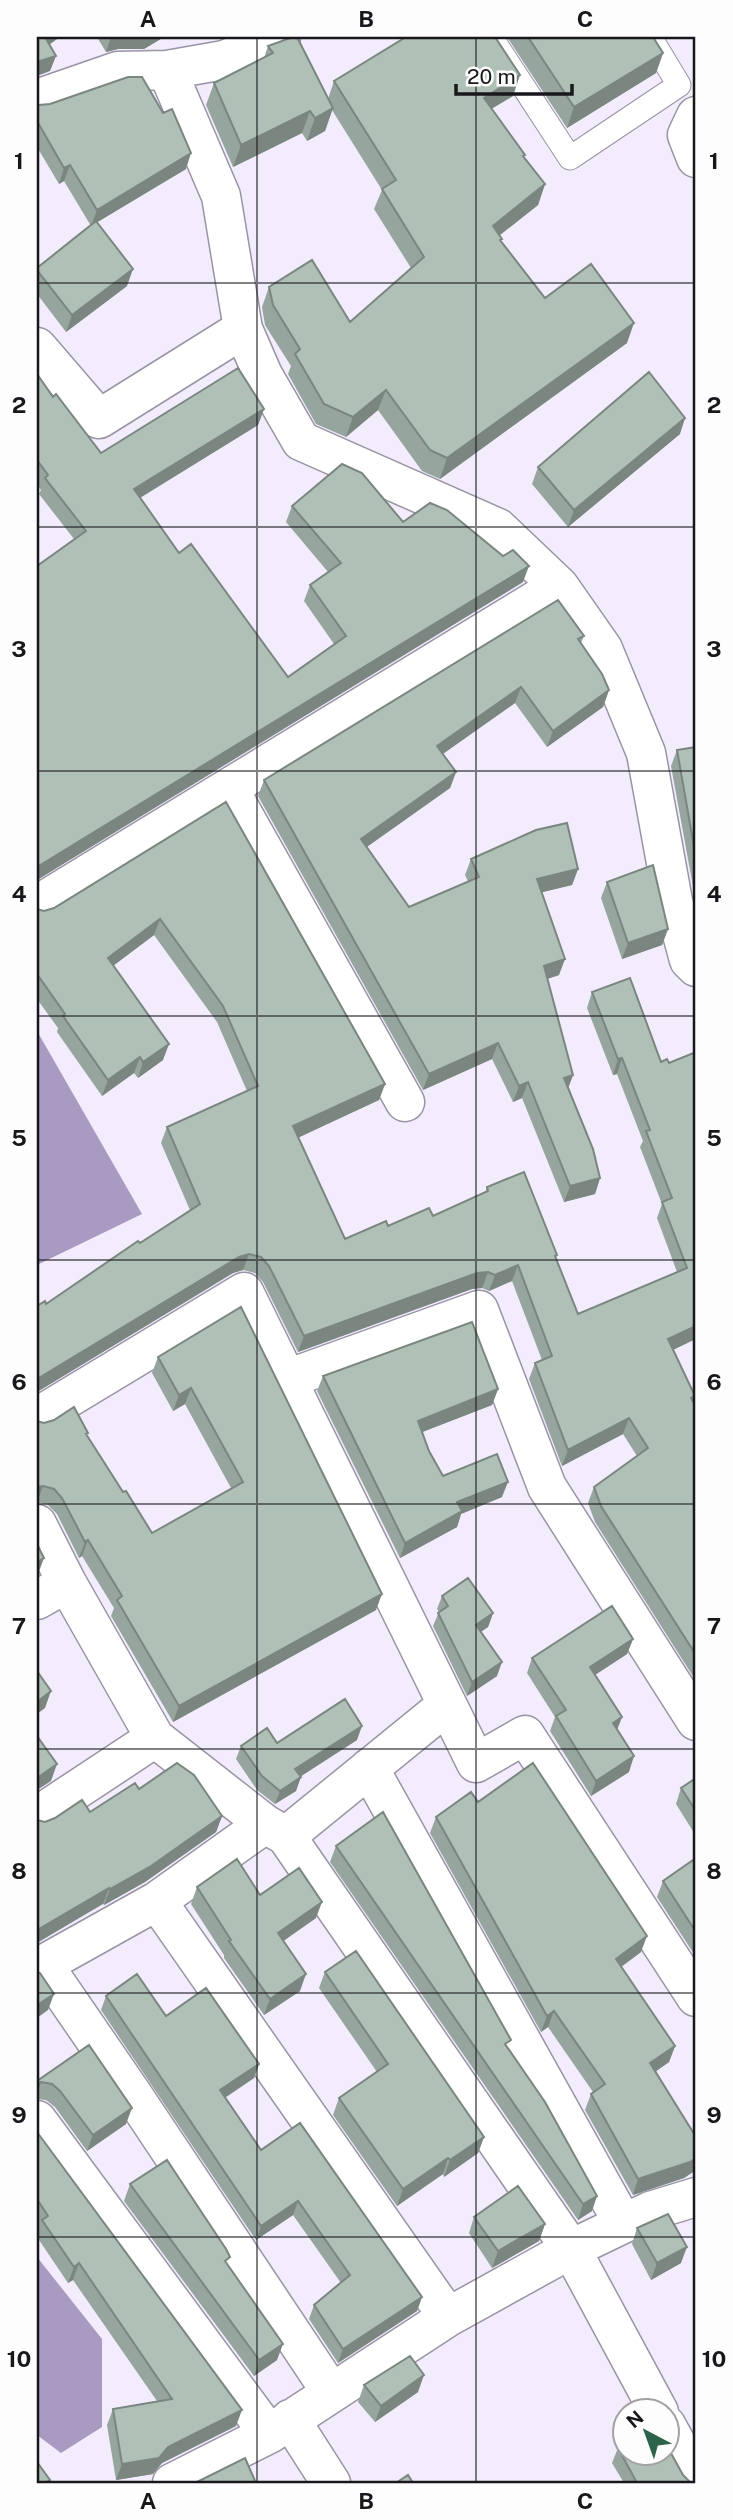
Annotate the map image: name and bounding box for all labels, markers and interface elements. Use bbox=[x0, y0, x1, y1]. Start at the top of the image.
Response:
text: A bbox=[140, 5, 157, 32]
text: B bbox=[358, 5, 374, 32]
text: C bbox=[577, 5, 593, 32]
scale bar bbox=[456, 52, 572, 96]
text: 20 m bbox=[467, 64, 516, 89]
text: 1 bbox=[14, 147, 24, 174]
text: 1 bbox=[709, 147, 719, 174]
text: 2 bbox=[12, 391, 26, 418]
text: 2 bbox=[707, 391, 721, 418]
text: 3 bbox=[11, 635, 27, 662]
text: 3 bbox=[706, 635, 722, 662]
text: 4 bbox=[11, 880, 27, 907]
text: 4 bbox=[706, 880, 722, 907]
text: 5 bbox=[11, 1124, 27, 1151]
text: 5 bbox=[706, 1124, 722, 1151]
text: 6 bbox=[11, 1368, 27, 1395]
text: 6 bbox=[706, 1368, 722, 1395]
text: 7 bbox=[12, 1612, 26, 1639]
text: 7 bbox=[707, 1612, 721, 1639]
text: 8 bbox=[11, 1857, 27, 1884]
text: 8 bbox=[706, 1857, 722, 1884]
text: 9 bbox=[11, 2101, 27, 2128]
text: 9 bbox=[706, 2101, 722, 2128]
text: 10 bbox=[7, 2345, 31, 2372]
text: 10 bbox=[702, 2345, 726, 2372]
north arrow bbox=[610, 2398, 680, 2468]
text: N bbox=[622, 2406, 648, 2432]
text: A bbox=[140, 2487, 157, 2514]
text: B bbox=[358, 2487, 374, 2514]
text: C bbox=[577, 2487, 593, 2514]

